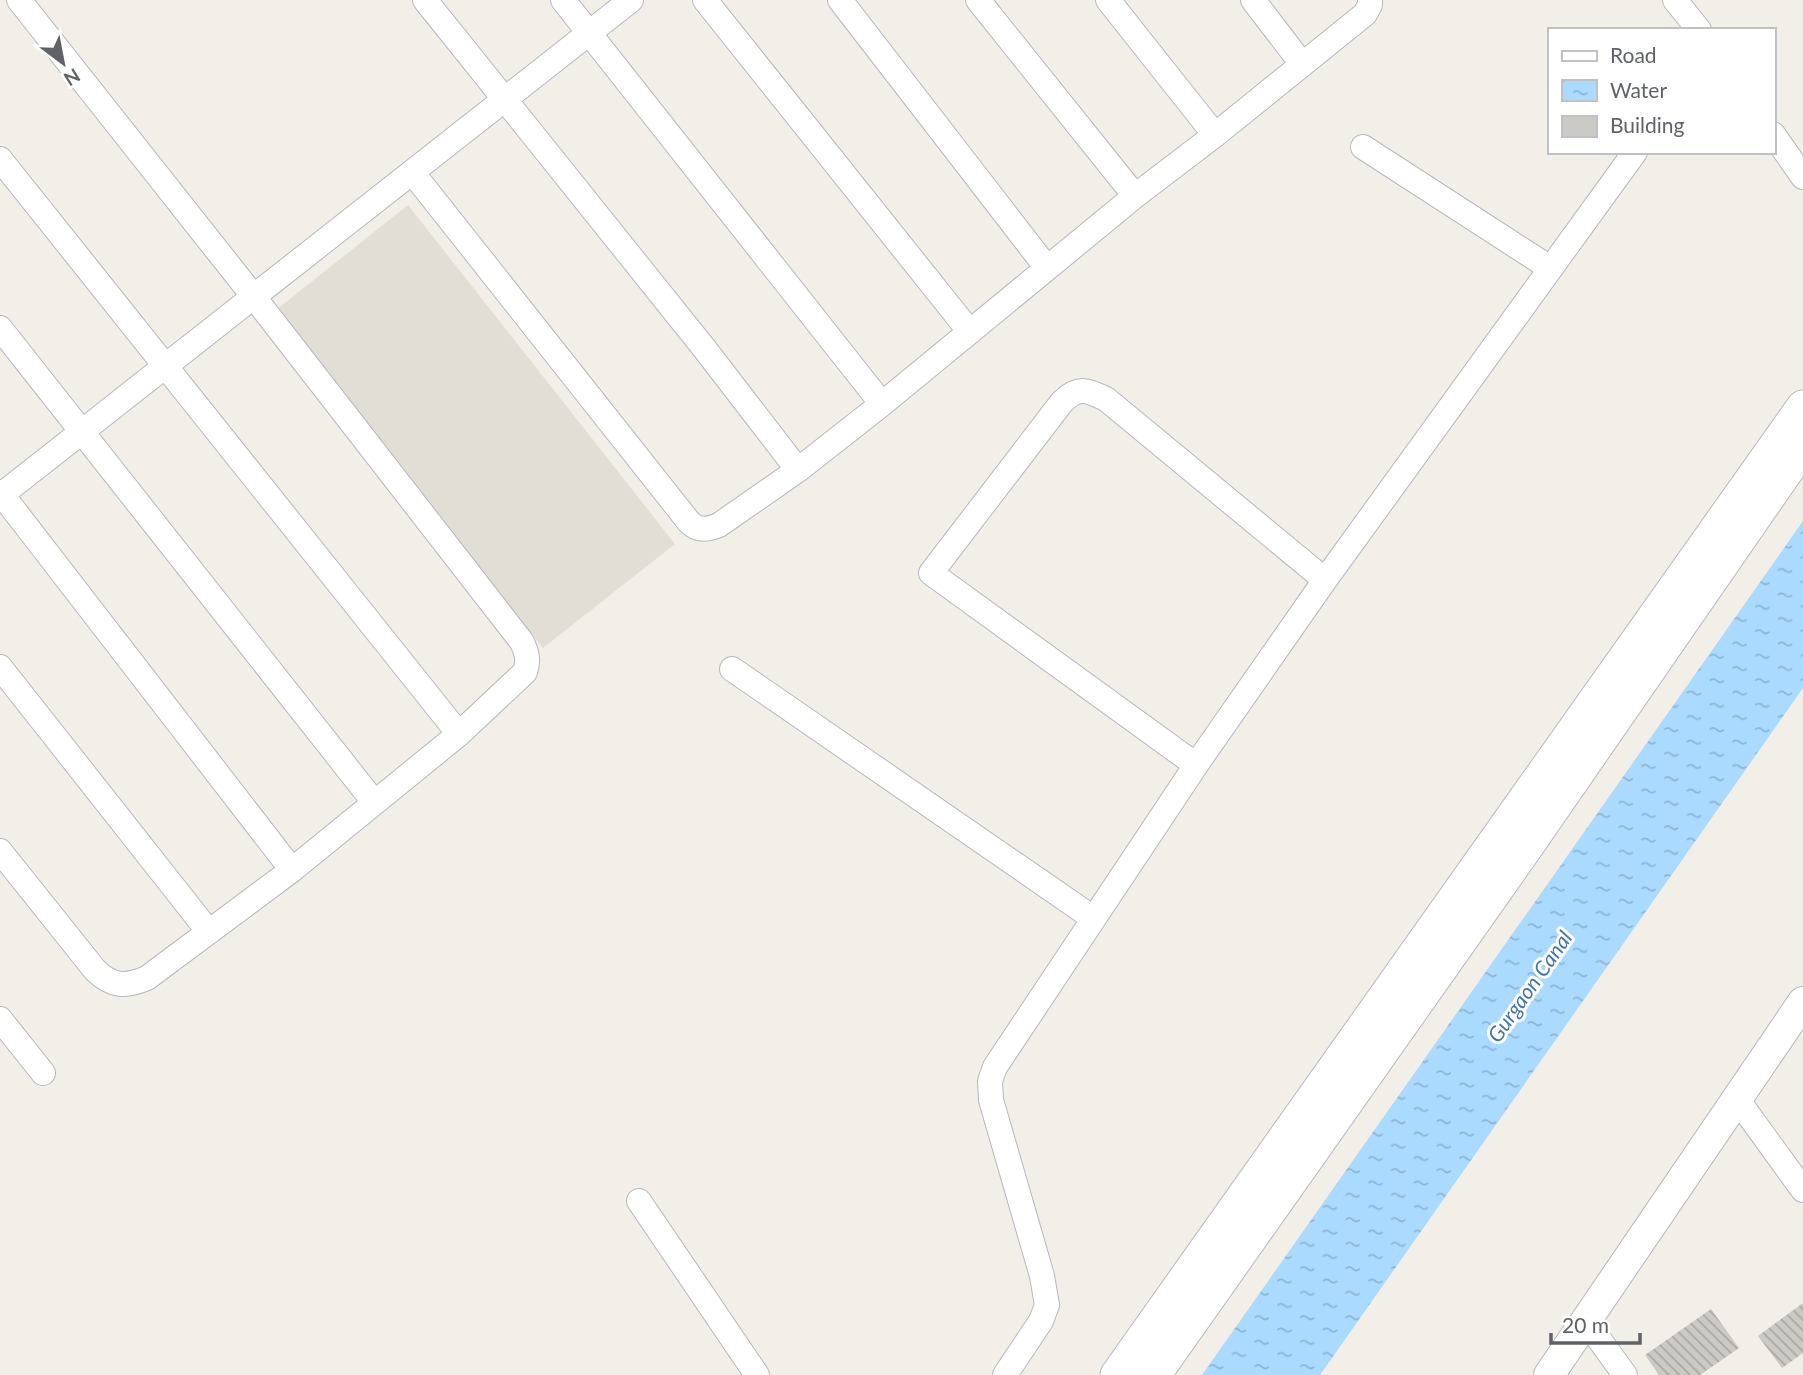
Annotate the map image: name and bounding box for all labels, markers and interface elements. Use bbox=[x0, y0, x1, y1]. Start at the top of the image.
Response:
north arrow bbox=[28, 28, 98, 98]
legend bbox=[1548, 28, 1775, 154]
text: Road bbox=[1610, 42, 1657, 67]
text: N bbox=[60, 64, 85, 91]
text: Water bbox=[1610, 77, 1667, 102]
text: Building bbox=[1610, 112, 1685, 137]
water label: Gurgaon Canal bbox=[1481, 925, 1577, 1046]
scale bar bbox=[1551, 1302, 1640, 1346]
text: 20 m bbox=[1562, 1312, 1609, 1337]

